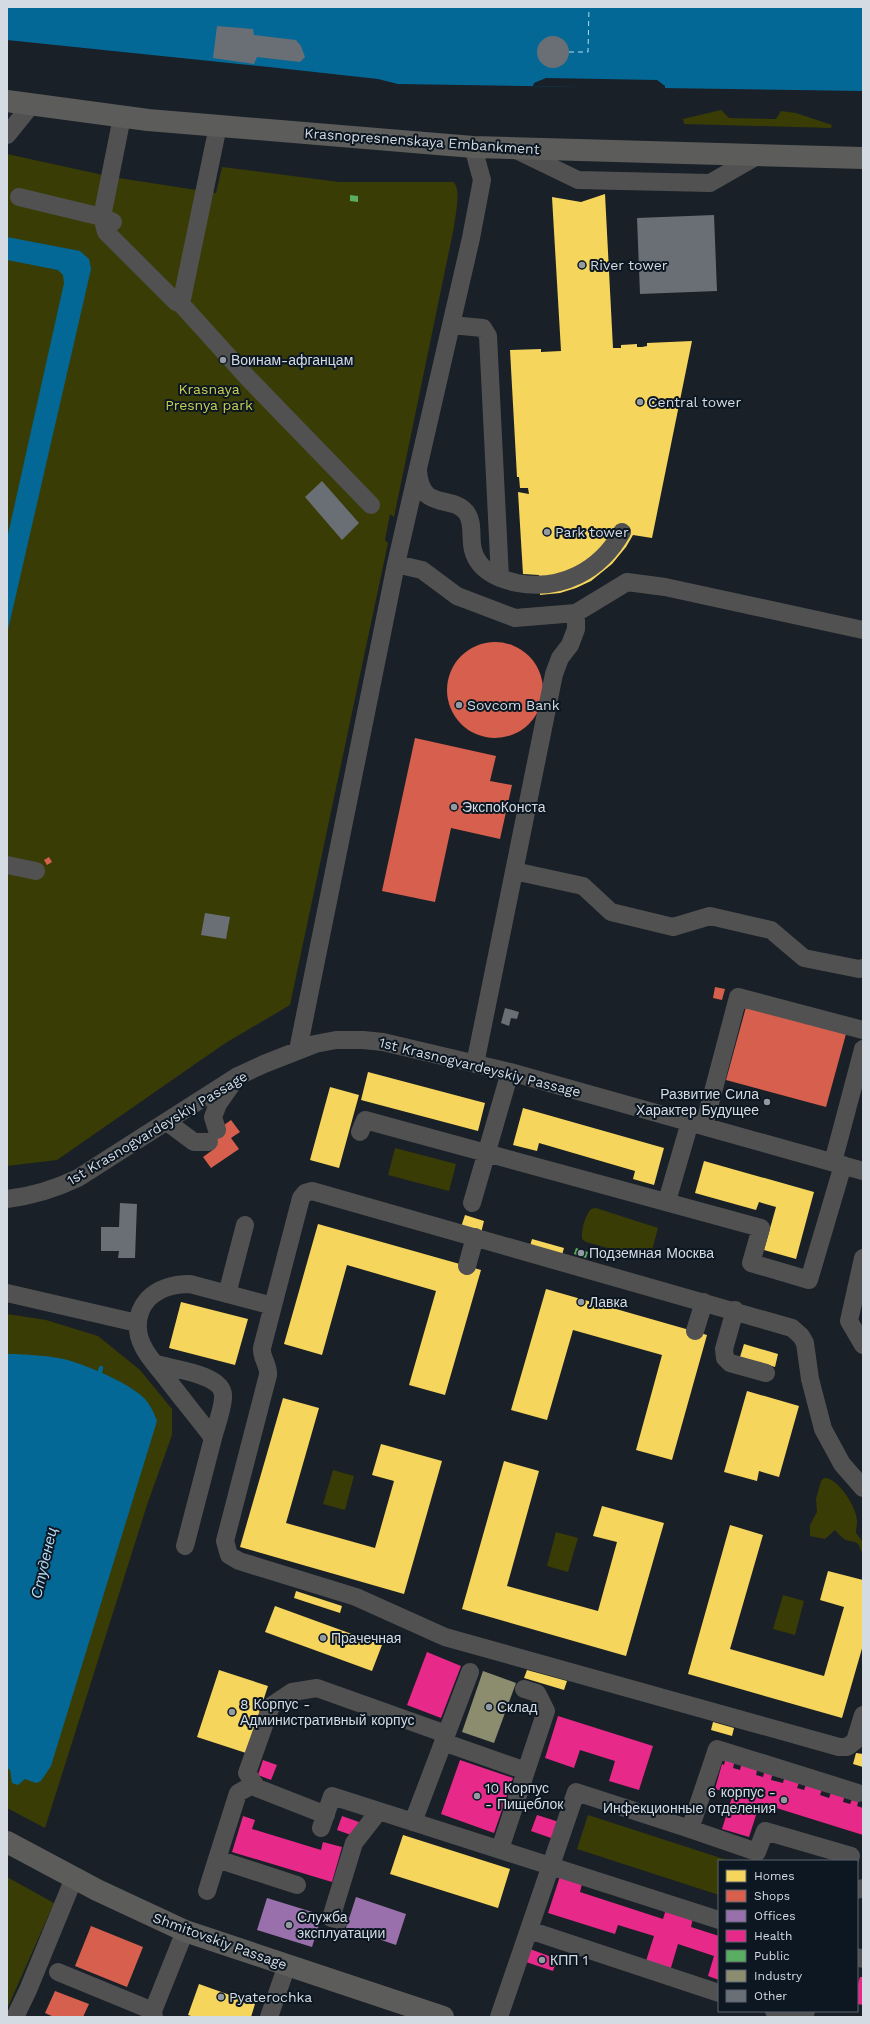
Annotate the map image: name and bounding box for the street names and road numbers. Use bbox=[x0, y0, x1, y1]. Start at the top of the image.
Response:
street label: Krasnopresnenskaya Embankment bbox=[304, 125, 540, 157]
street label: 1st Krasnogvardeyskiy Passage bbox=[377, 1034, 583, 1100]
street label: 1st Krasnogvardeyskiy Passage bbox=[64, 1068, 250, 1188]
street label: Shmitovskiy Passage bbox=[151, 1909, 289, 1973]

